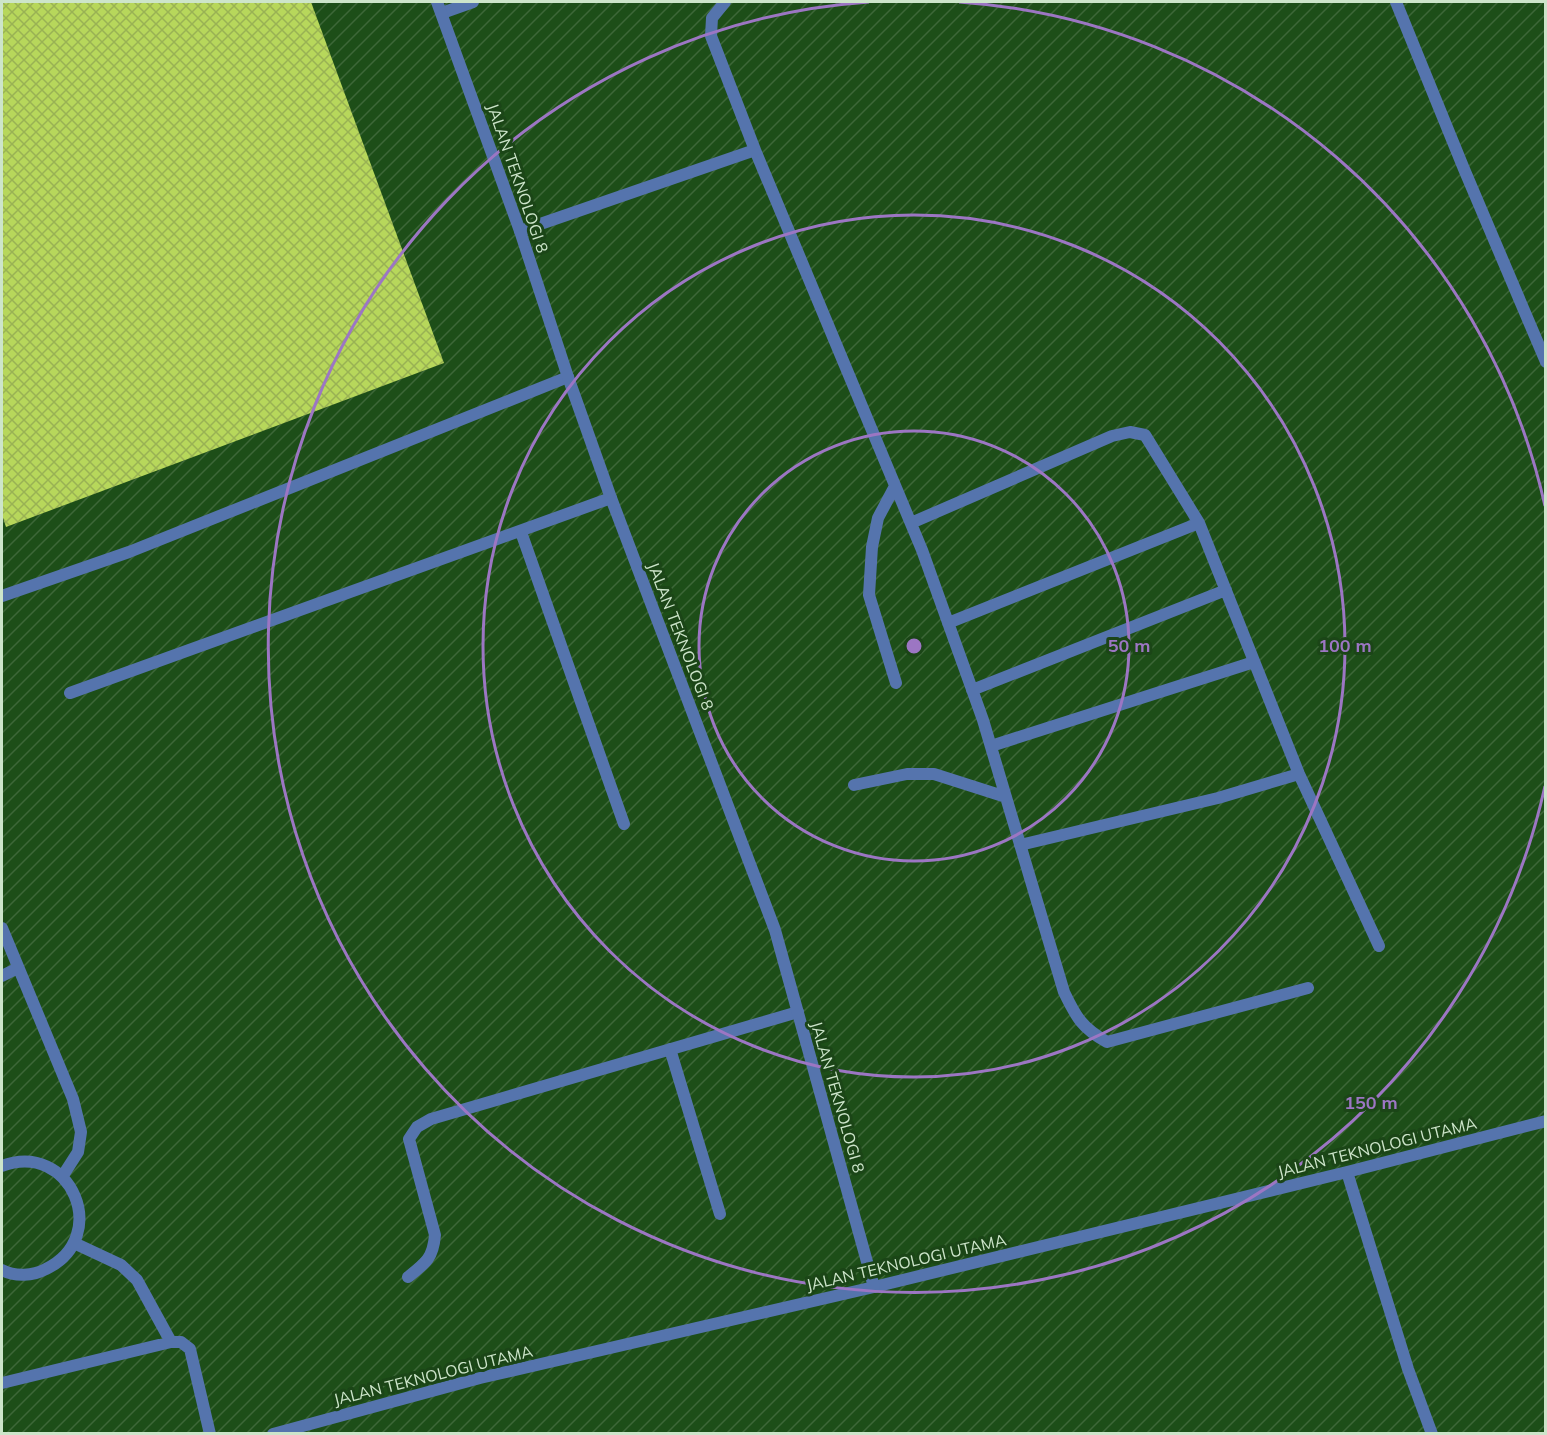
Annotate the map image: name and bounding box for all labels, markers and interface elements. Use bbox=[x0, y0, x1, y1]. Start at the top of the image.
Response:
street label: JALAN TEKNOLOGI 8 bbox=[483, 101, 553, 255]
street label: JALAN TEKNOLOGI 8 bbox=[644, 559, 718, 713]
text: 50 m bbox=[1108, 634, 1150, 657]
text: 100 m bbox=[1318, 634, 1372, 657]
centre of rings bbox=[904, 636, 924, 656]
street label: JALAN TEKNOLOGI 8 bbox=[807, 1019, 869, 1175]
text: 150 m bbox=[1344, 1091, 1398, 1114]
street label: JALAN TEKNOLOGI UTAMA bbox=[1275, 1112, 1479, 1181]
street label: JALAN TEKNOLOGI UTAMA bbox=[804, 1229, 1008, 1295]
street label: JALAN TEKNOLOGI UTAMA bbox=[331, 1340, 535, 1409]

